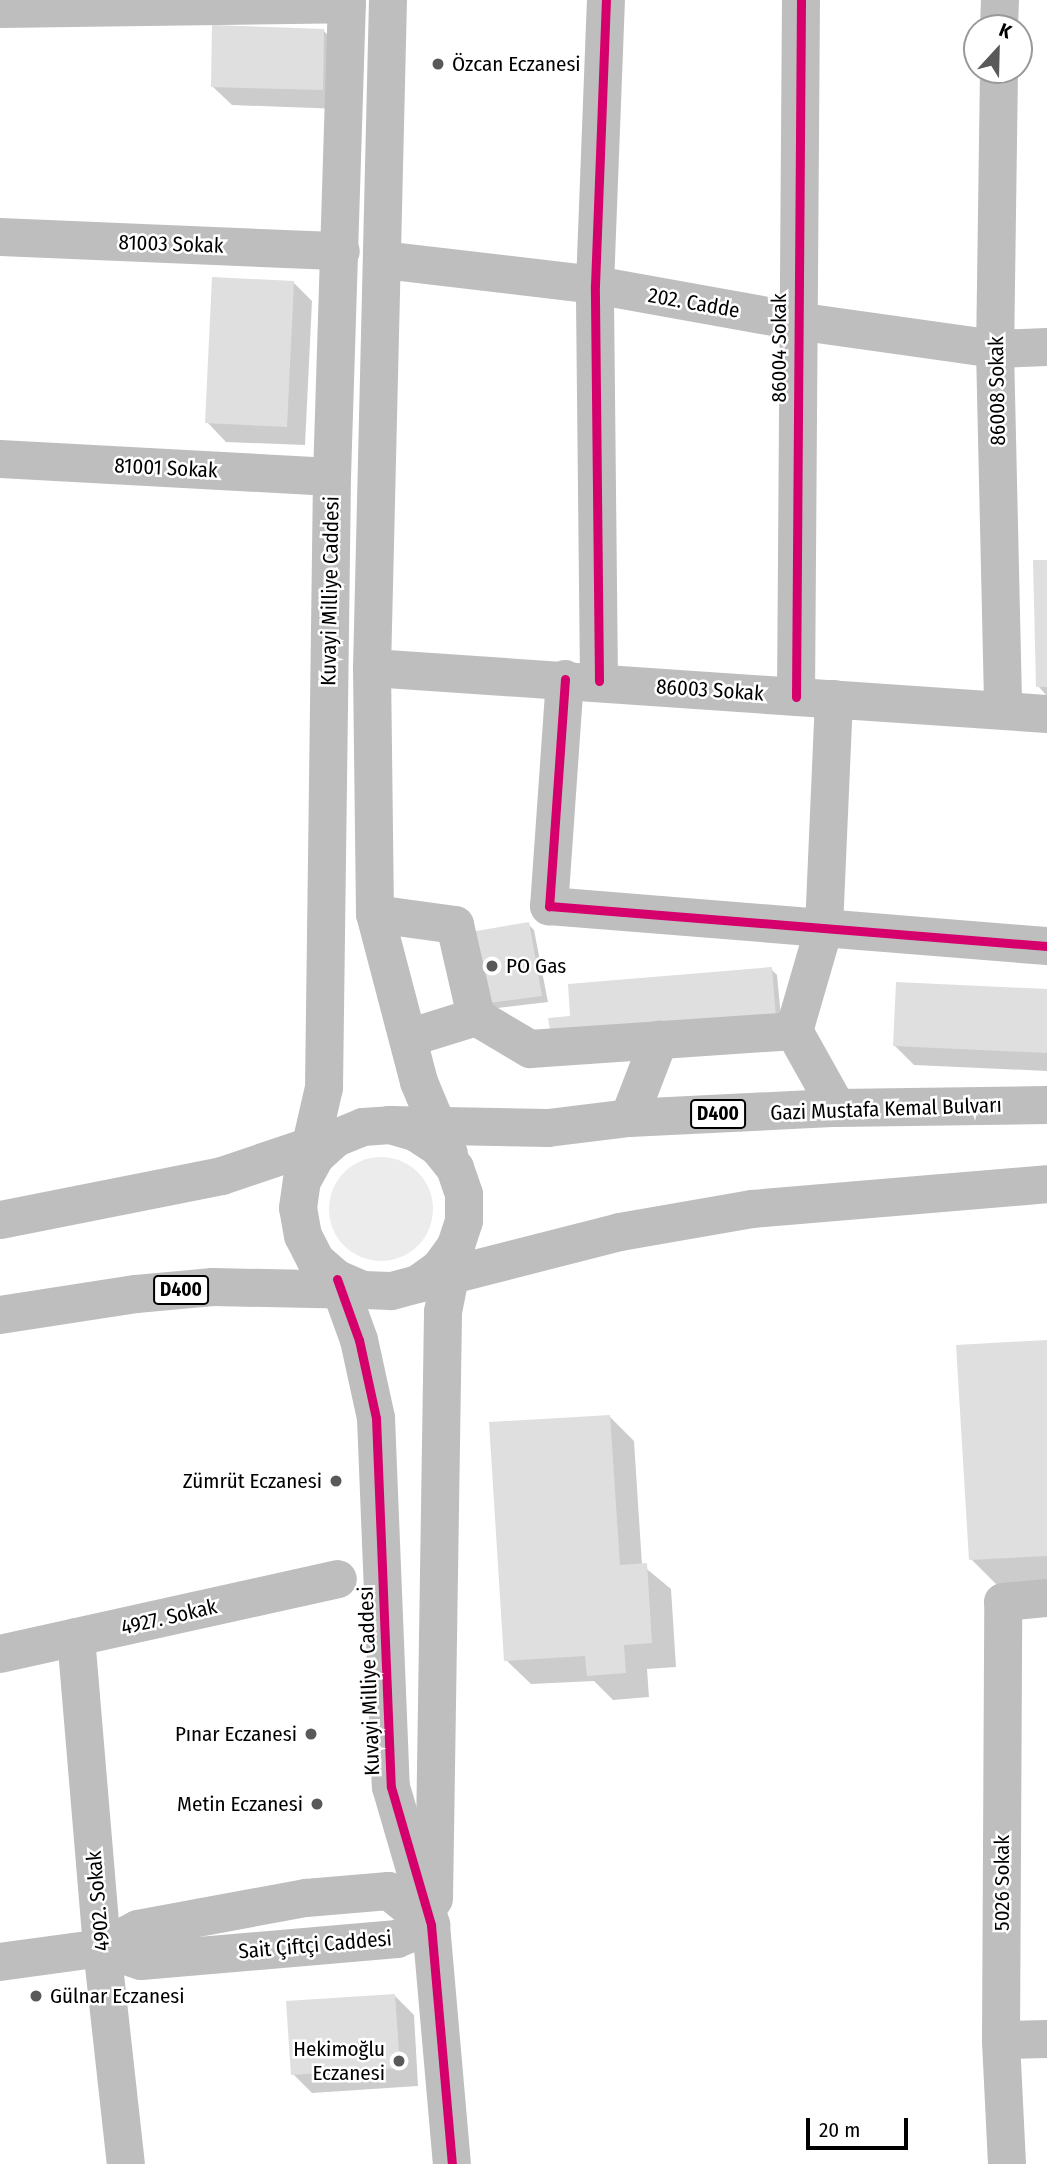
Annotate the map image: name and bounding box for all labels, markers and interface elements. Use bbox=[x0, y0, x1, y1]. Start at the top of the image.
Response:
north arrow bbox=[963, 14, 1033, 84]
text: K bbox=[996, 18, 1015, 44]
place label: Özcan Eczanesi bbox=[452, 51, 581, 77]
marker: Özcan Eczanesi bbox=[430, 56, 446, 72]
street label: 81003 Sokak bbox=[118, 230, 224, 258]
street label: 202. Cadde bbox=[646, 283, 742, 323]
street label: 86004 Sokak bbox=[766, 294, 792, 402]
street label: 86008 Sokak bbox=[983, 336, 1011, 446]
street label: 81001 Sokak bbox=[114, 453, 218, 483]
street label: Kuvayi Milliye Caddesi bbox=[316, 496, 344, 686]
street label: 86003 Sokak bbox=[655, 674, 765, 706]
place label: PO Gas bbox=[506, 953, 566, 979]
marker: PO Gas bbox=[484, 958, 500, 974]
street label: Gazi Mustafa Kemal Bulvarı bbox=[770, 1092, 1002, 1126]
road number: D400 bbox=[690, 1098, 746, 1130]
road number: D400 bbox=[153, 1274, 209, 1306]
place label: Zümrüt Eczanesi bbox=[183, 1468, 322, 1494]
marker: Zümrüt Eczanesi bbox=[328, 1473, 344, 1489]
street label: Kuvayi Milliye Caddesi bbox=[353, 1586, 385, 1776]
street label: 4927. Sokak bbox=[119, 1594, 219, 1640]
place label: Pınar Eczanesi bbox=[175, 1721, 297, 1747]
marker: Pınar Eczanesi bbox=[303, 1726, 319, 1742]
place label: Metin Eczanesi bbox=[177, 1791, 303, 1817]
marker: Metin Eczanesi bbox=[309, 1796, 325, 1812]
street label: 5026 Sokak bbox=[989, 1835, 1015, 1931]
street label: 4902. Sokak bbox=[81, 1850, 115, 1952]
street label: Sait Çiftçi Caddesi bbox=[237, 1926, 393, 1964]
place label: Gülnar Eczanesi bbox=[50, 1983, 185, 2009]
marker: Gülnar Eczanesi bbox=[28, 1988, 44, 2004]
place label: Hekimoğlu Eczanesi bbox=[293, 2036, 385, 2086]
marker: Hekimoğlu Eczanesi bbox=[391, 2053, 407, 2069]
scale bar bbox=[809, 2104, 911, 2148]
text: 20 m bbox=[819, 2117, 860, 2143]

